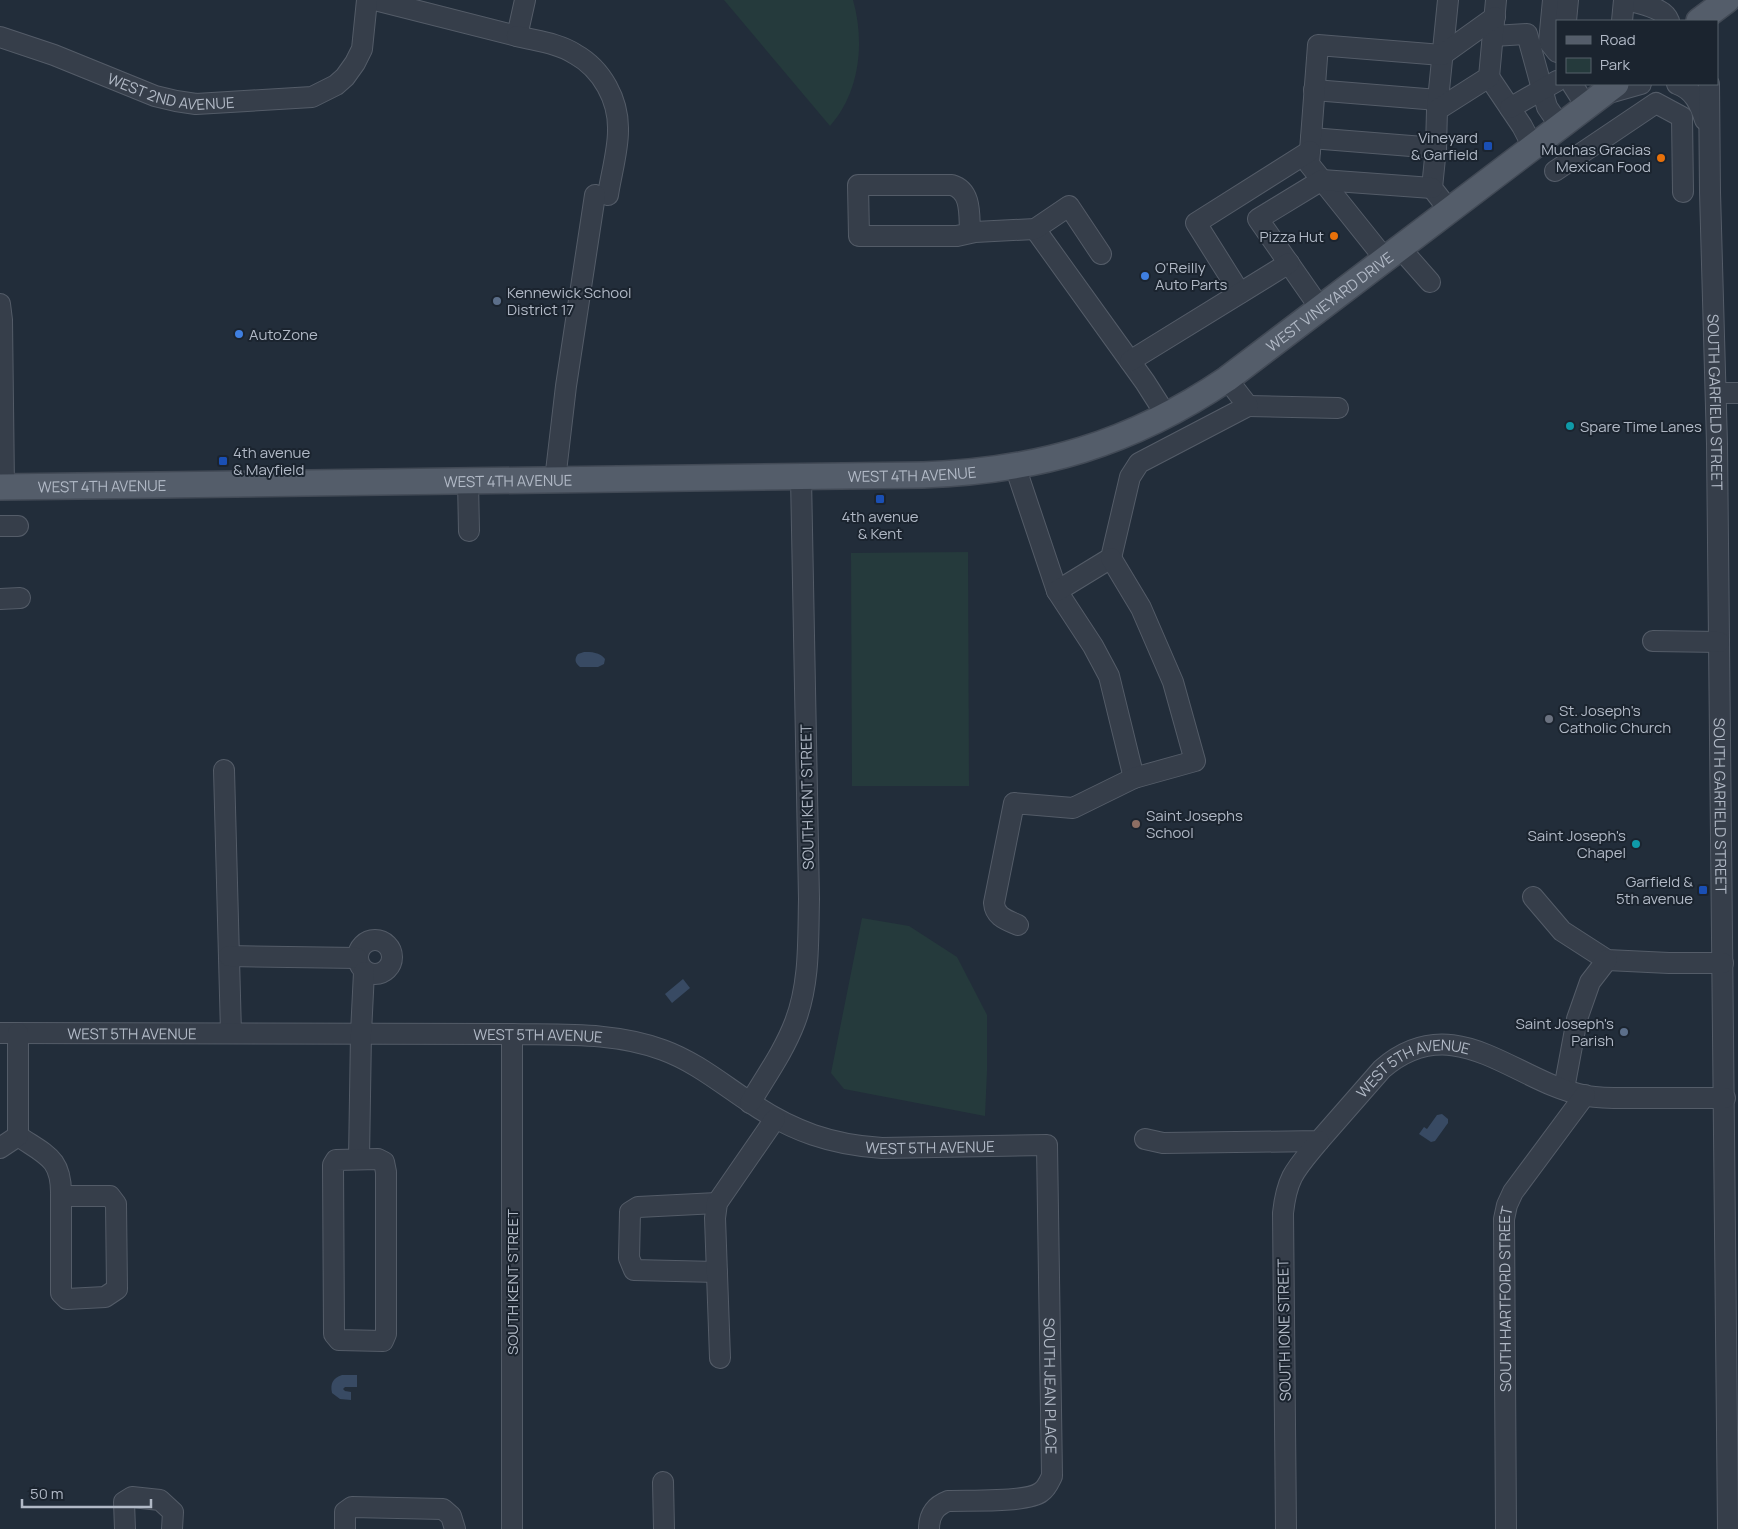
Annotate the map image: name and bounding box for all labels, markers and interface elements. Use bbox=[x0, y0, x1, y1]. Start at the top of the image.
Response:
legend bbox=[1556, 20, 1718, 85]
text: Road bbox=[1600, 29, 1636, 50]
text: Park bbox=[1600, 54, 1630, 75]
street label: WEST 2ND AVENUE bbox=[105, 67, 235, 114]
place label: Vineyard & Garfield bbox=[1411, 127, 1478, 165]
place label: Muchas Gracias Mexican Food bbox=[1541, 139, 1651, 177]
marker: Vineyard & Garfield bbox=[1482, 140, 1494, 152]
marker: Muchas Gracias Mexican Food bbox=[1655, 152, 1667, 164]
place label: Pizza Hut bbox=[1259, 226, 1324, 247]
marker: Pizza Hut bbox=[1328, 230, 1340, 242]
street label: WEST VINEYARD DRIVE bbox=[1262, 246, 1397, 356]
place label: O'Reilly Auto Parts bbox=[1155, 257, 1227, 295]
marker: O'Reilly Auto Parts bbox=[1139, 270, 1151, 282]
place label: Kennewick School District 17 bbox=[507, 282, 632, 320]
marker: Kennewick School District 17 bbox=[491, 295, 503, 307]
street label: SOUTH GARFIELD STREET bbox=[1703, 314, 1728, 490]
place label: AutoZone bbox=[249, 324, 318, 345]
marker: AutoZone bbox=[233, 328, 245, 340]
place label: Spare Time Lanes bbox=[1580, 416, 1702, 437]
marker: Spare Time Lanes bbox=[1564, 420, 1576, 432]
place label: 4th avenue & Mayfield bbox=[233, 442, 310, 480]
marker: 4th avenue & Mayfield bbox=[217, 455, 229, 467]
street label: WEST 4TH AVENUE bbox=[847, 461, 977, 486]
street label: WEST 4TH AVENUE bbox=[444, 469, 572, 492]
street label: WEST 4TH AVENUE bbox=[38, 474, 166, 497]
marker: 4th avenue & Kent bbox=[874, 493, 886, 505]
place label: 4th avenue & Kent bbox=[841, 506, 919, 544]
place label: St. Joseph's Catholic Church bbox=[1559, 700, 1671, 738]
marker: St. Joseph's Catholic Church bbox=[1543, 713, 1555, 725]
street label: SOUTH GARFIELD STREET bbox=[1709, 718, 1732, 894]
street label: SOUTH KENT STREET bbox=[795, 724, 819, 870]
place label: Saint Josephs School bbox=[1146, 805, 1243, 843]
marker: Saint Josephs School bbox=[1130, 818, 1142, 830]
place label: Saint Joseph's Chapel bbox=[1527, 825, 1626, 863]
marker: Saint Joseph's Chapel bbox=[1630, 838, 1642, 850]
place label: Garfield & 5th avenue bbox=[1616, 871, 1693, 909]
marker: Garfield & 5th avenue bbox=[1697, 884, 1709, 896]
place label: Saint Joseph's Parish bbox=[1515, 1013, 1614, 1051]
street label: WEST 5TH AVENUE bbox=[67, 1023, 197, 1044]
street label: WEST 5TH AVENUE bbox=[473, 1023, 604, 1047]
marker: Saint Joseph's Parish bbox=[1618, 1026, 1630, 1038]
street label: WEST 5TH AVENUE bbox=[1351, 1034, 1472, 1102]
street label: WEST 5TH AVENUE bbox=[864, 1135, 995, 1159]
street label: SOUTH HARTFORD STREET bbox=[1493, 1204, 1517, 1392]
street label: SOUTH KENT STREET bbox=[502, 1209, 523, 1355]
street label: SOUTH IONE STREET bbox=[1272, 1258, 1296, 1402]
street label: SOUTH JEAN PLACE bbox=[1039, 1318, 1062, 1454]
scale bar bbox=[22, 1476, 151, 1508]
text: 50 m bbox=[30, 1483, 64, 1504]

